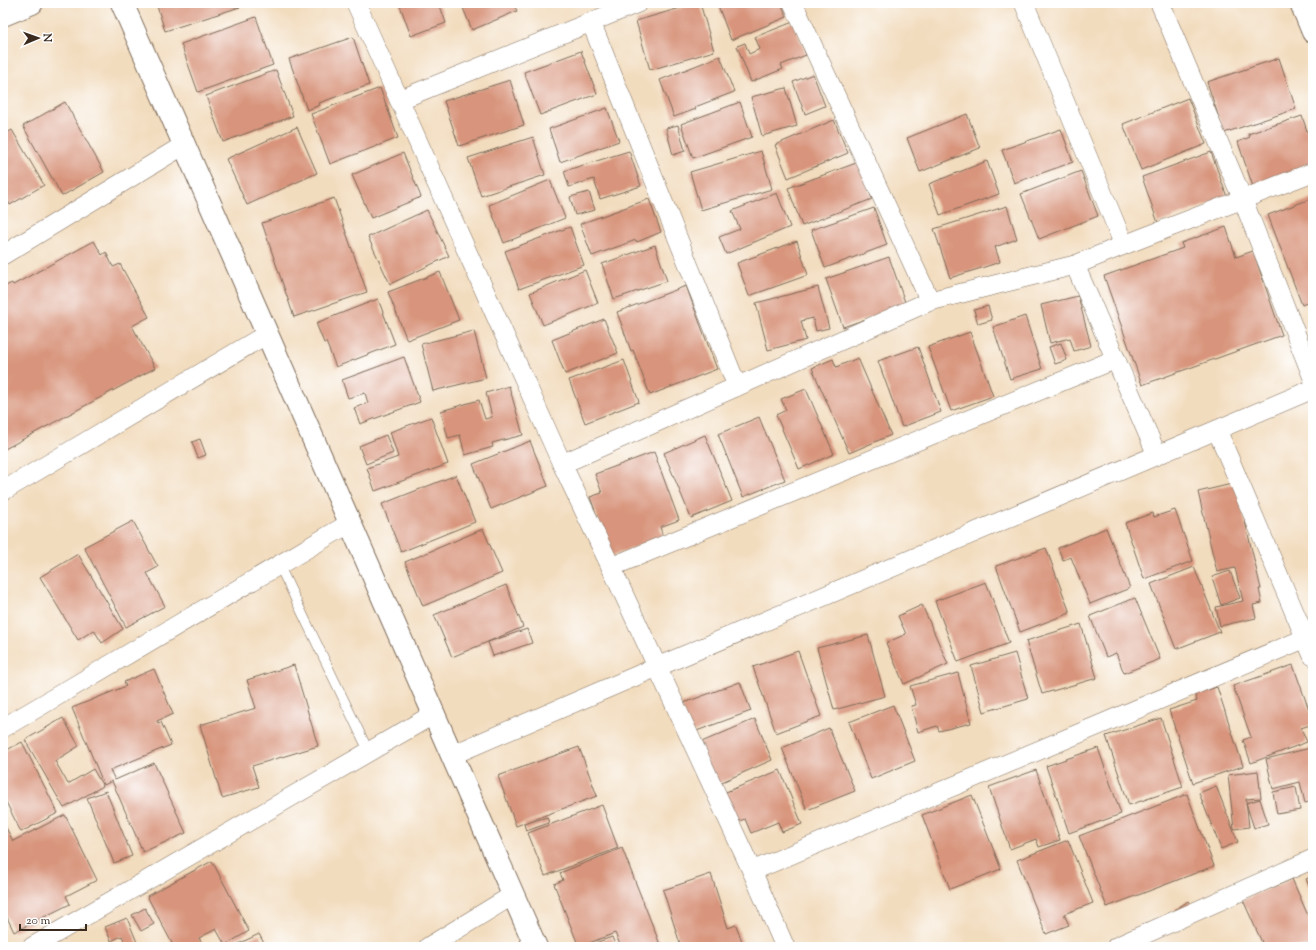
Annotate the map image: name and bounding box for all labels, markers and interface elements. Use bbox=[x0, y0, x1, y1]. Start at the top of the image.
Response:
north arrow bbox=[18, 18, 58, 58]
text: N bbox=[39, 32, 55, 43]
scale bar bbox=[20, 906, 86, 932]
text: 20 m bbox=[26, 912, 51, 930]

